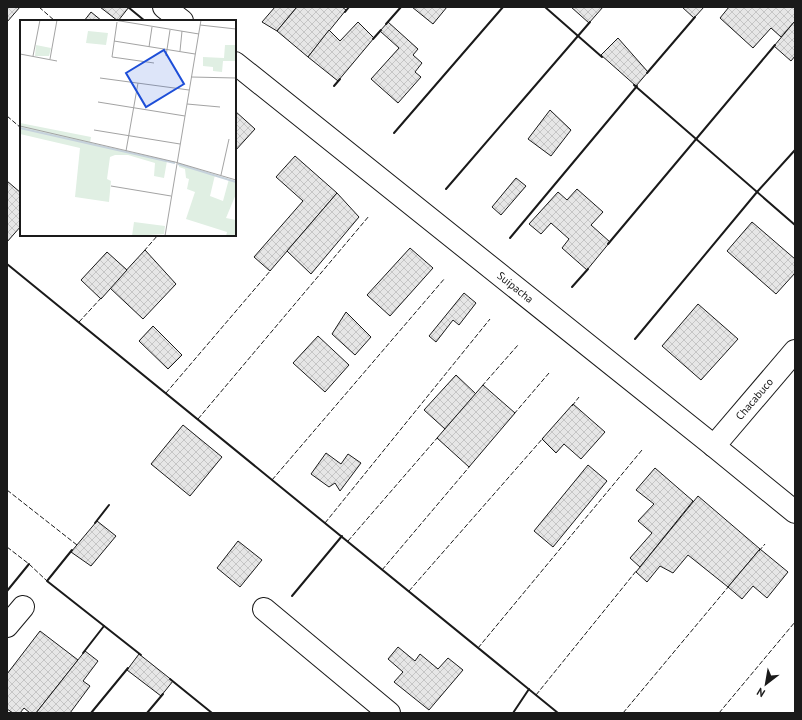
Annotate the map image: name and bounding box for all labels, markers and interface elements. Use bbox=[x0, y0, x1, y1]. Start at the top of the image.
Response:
inset map bbox=[20, 20, 236, 236]
street label: Suipacha bbox=[494, 268, 536, 306]
street label: Chacabuco bbox=[732, 375, 776, 423]
north arrow bbox=[746, 664, 786, 704]
text: N bbox=[754, 685, 768, 700]

